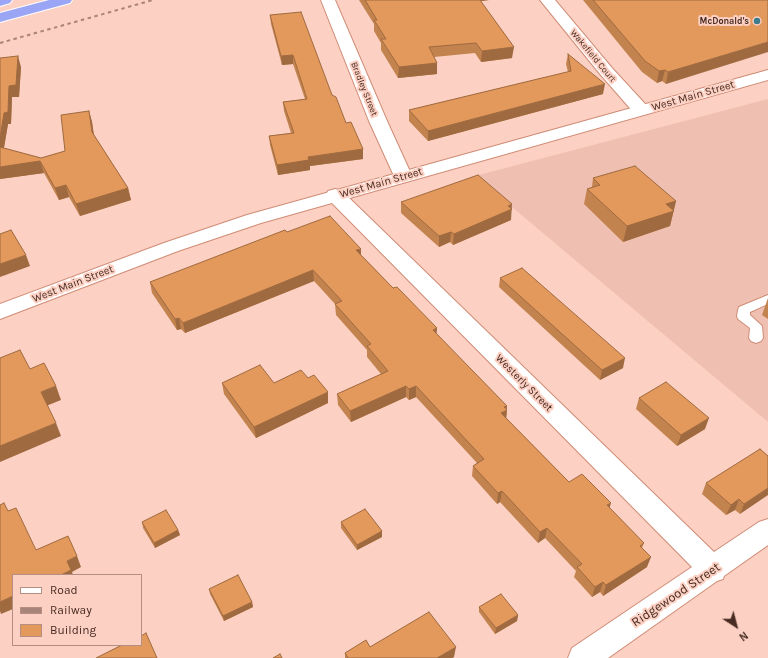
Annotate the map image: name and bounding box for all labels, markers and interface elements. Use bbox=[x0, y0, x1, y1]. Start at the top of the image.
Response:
place label: McDonald's bbox=[700, 16, 749, 26]
marker: McDonald's bbox=[752, 16, 762, 26]
street label: Wakefield Court bbox=[568, 28, 618, 84]
street label: Bradley Street bbox=[348, 60, 380, 118]
street label: West Main Street bbox=[650, 78, 736, 114]
street label: West Main Street bbox=[338, 165, 424, 201]
street label: West Main Street bbox=[31, 262, 115, 306]
street label: Westerly Street bbox=[493, 352, 555, 414]
street label: Ridgewood Street bbox=[629, 560, 723, 630]
legend bbox=[12, 574, 142, 646]
text: Road bbox=[50, 583, 78, 597]
text: Railway bbox=[50, 603, 92, 617]
north arrow bbox=[716, 606, 756, 646]
text: Building bbox=[50, 623, 96, 637]
text: N bbox=[736, 629, 750, 644]

